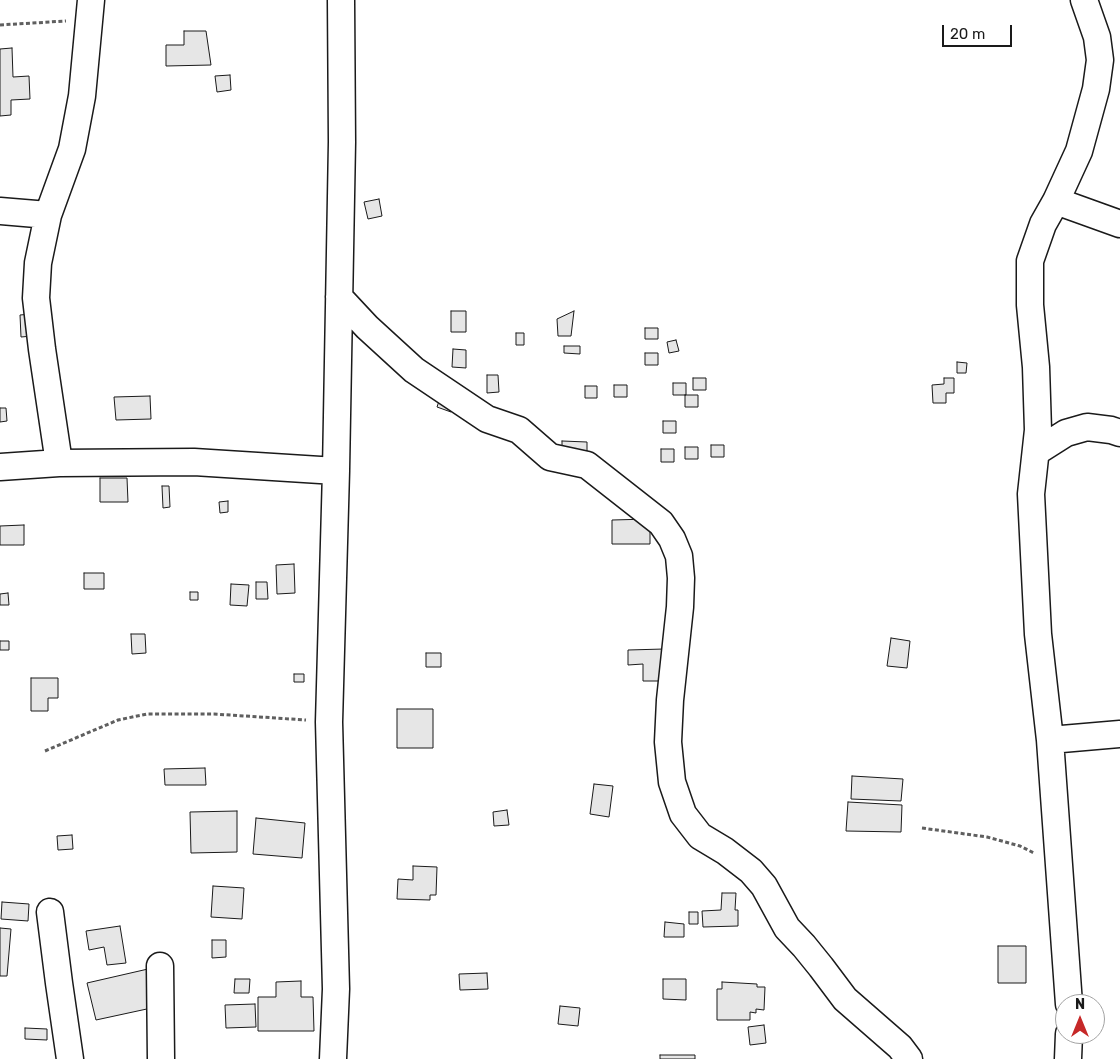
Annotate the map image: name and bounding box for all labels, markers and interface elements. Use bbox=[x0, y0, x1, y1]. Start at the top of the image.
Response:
scale bar bbox=[945, 15, 1015, 47]
text: 20 m bbox=[950, 25, 985, 43]
north arrow bbox=[1055, 994, 1105, 1044]
text: N bbox=[1075, 996, 1085, 1013]

